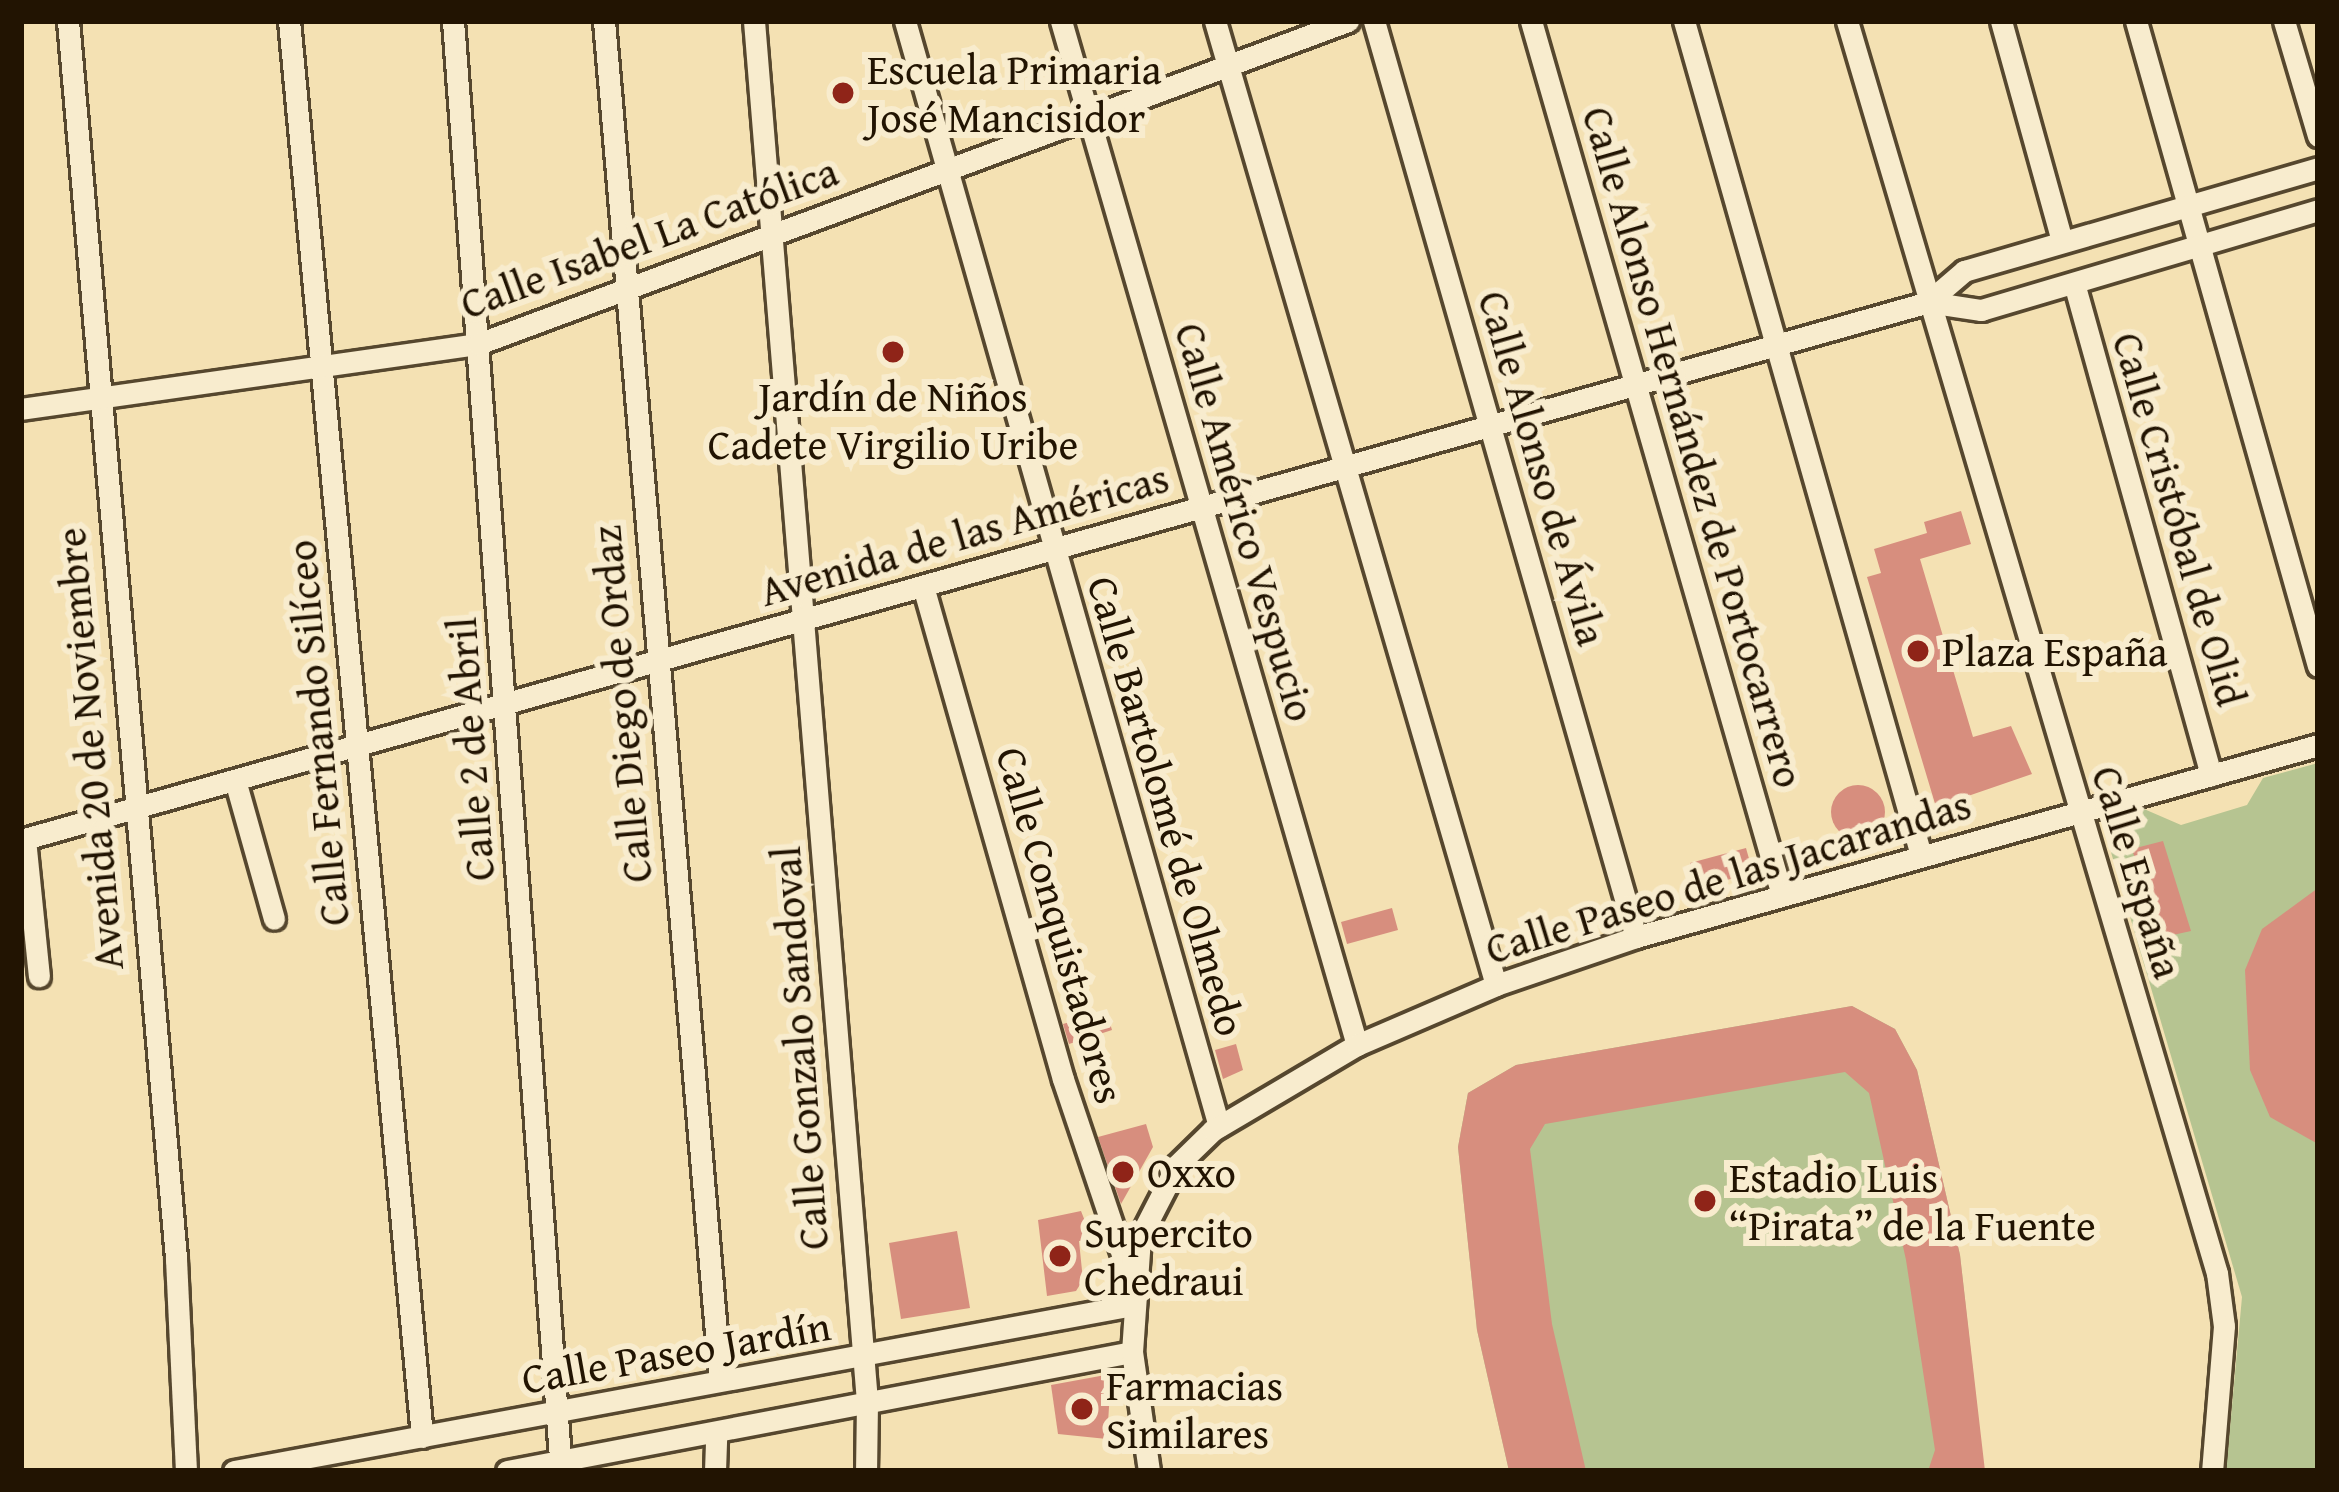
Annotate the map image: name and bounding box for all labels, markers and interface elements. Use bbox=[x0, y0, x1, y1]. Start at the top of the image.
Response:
place label: Escuela Primaria José Mancisidor bbox=[867, 44, 1162, 142]
marker: Escuela Primaria José Mancisidor bbox=[830, 80, 856, 106]
street label: Calle Alonso Hernández de Portocarrero bbox=[1573, 101, 1815, 793]
street label: Calle Isabel La Católica bbox=[454, 145, 844, 329]
street label: Calle Alonso de Ávila bbox=[1468, 285, 1618, 651]
street label: Calle Américo Vespucio bbox=[1165, 317, 1327, 727]
street label: Calle Cristóbal de Olid bbox=[2103, 327, 2257, 711]
marker: Jardín de Niños Cadete Virgilio Uribe bbox=[880, 339, 906, 365]
place label: Jardín de Niños Cadete Virgilio Uribe bbox=[708, 371, 1078, 470]
street label: Avenida de las Américas bbox=[754, 452, 1174, 616]
street label: Calle Diego de Ordaz bbox=[580, 523, 662, 885]
street label: Avenida 20 de Noviembre bbox=[45, 526, 133, 972]
street label: Calle Fernando Silíceo bbox=[275, 538, 359, 928]
street label: Calle Bartolomé de Olmedo bbox=[1077, 571, 1257, 1041]
street label: Calle 2 de Abril bbox=[436, 615, 504, 883]
place label: Plaza España bbox=[1942, 626, 2168, 676]
marker: Plaza España bbox=[1905, 638, 1931, 664]
street label: Calle Conquistadores bbox=[986, 741, 1136, 1109]
street label: Calle España bbox=[2082, 760, 2194, 984]
street label: Calle Paseo de las Jacarandas bbox=[1479, 778, 1977, 974]
street label: Calle Gonzalo Sandoval bbox=[760, 845, 838, 1251]
place label: Oxxo bbox=[1147, 1147, 1236, 1197]
place label: Estadio Luis “Pirata” de la Fuente bbox=[1729, 1152, 2096, 1250]
marker: Oxxo bbox=[1110, 1159, 1136, 1185]
marker: Estadio Luis “Pirata” de la Fuente bbox=[1692, 1188, 1718, 1214]
place label: Supercito Chedraui bbox=[1084, 1207, 1253, 1306]
marker: Supercito Chedraui bbox=[1047, 1243, 1073, 1269]
street label: Calle Paseo Jardín bbox=[518, 1300, 834, 1404]
place label: Farmacias Similares bbox=[1106, 1360, 1283, 1458]
marker: Farmacias Similares bbox=[1069, 1396, 1095, 1422]

